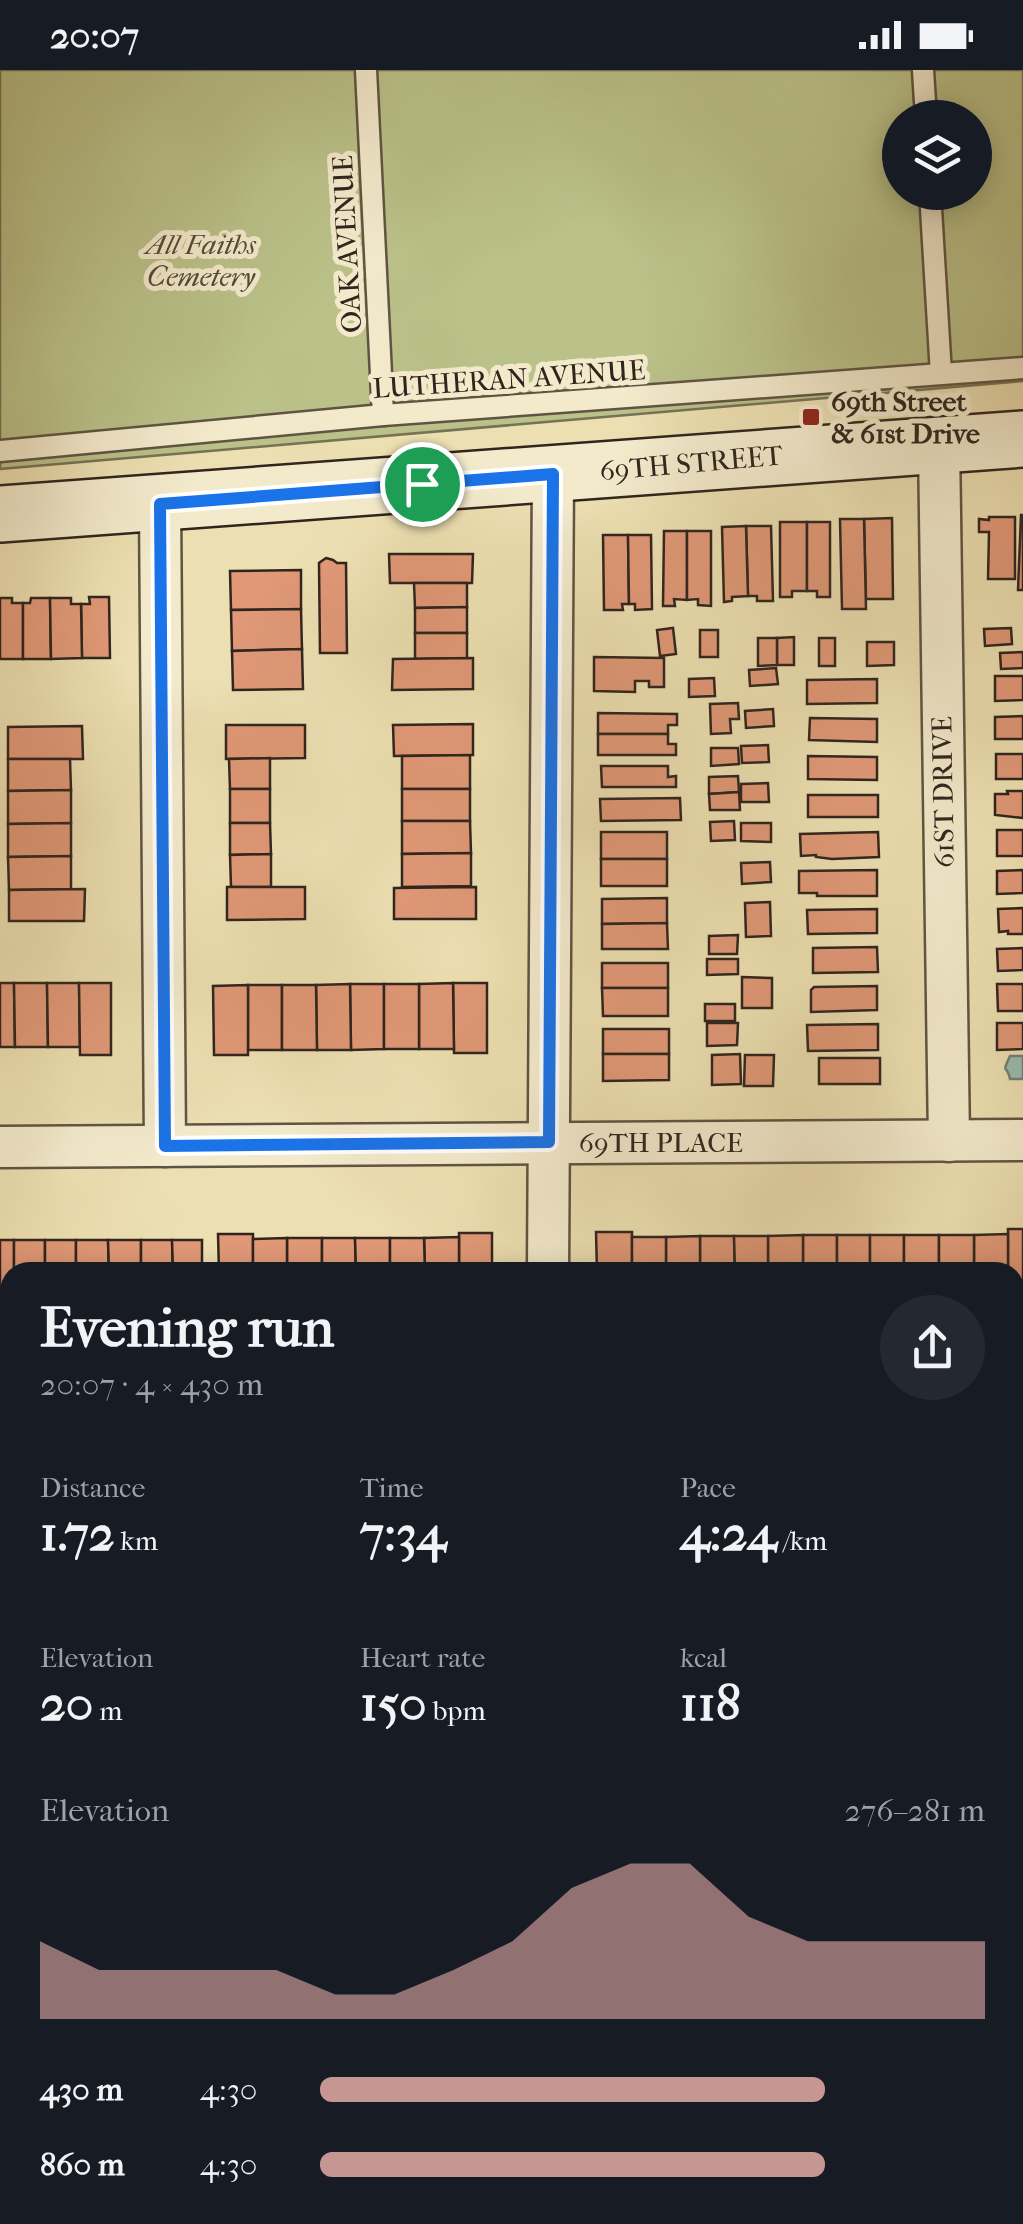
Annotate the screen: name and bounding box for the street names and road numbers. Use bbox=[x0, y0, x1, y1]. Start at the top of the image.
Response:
street label: OAK AVENUE bbox=[326, 154, 368, 334]
street label: LUTHERAN AVENUE bbox=[371, 353, 647, 405]
street label: 69TH STREET bbox=[598, 438, 785, 487]
street label: 61ST DRIVE bbox=[925, 716, 961, 868]
street label: 69TH PLACE bbox=[579, 1126, 743, 1159]

